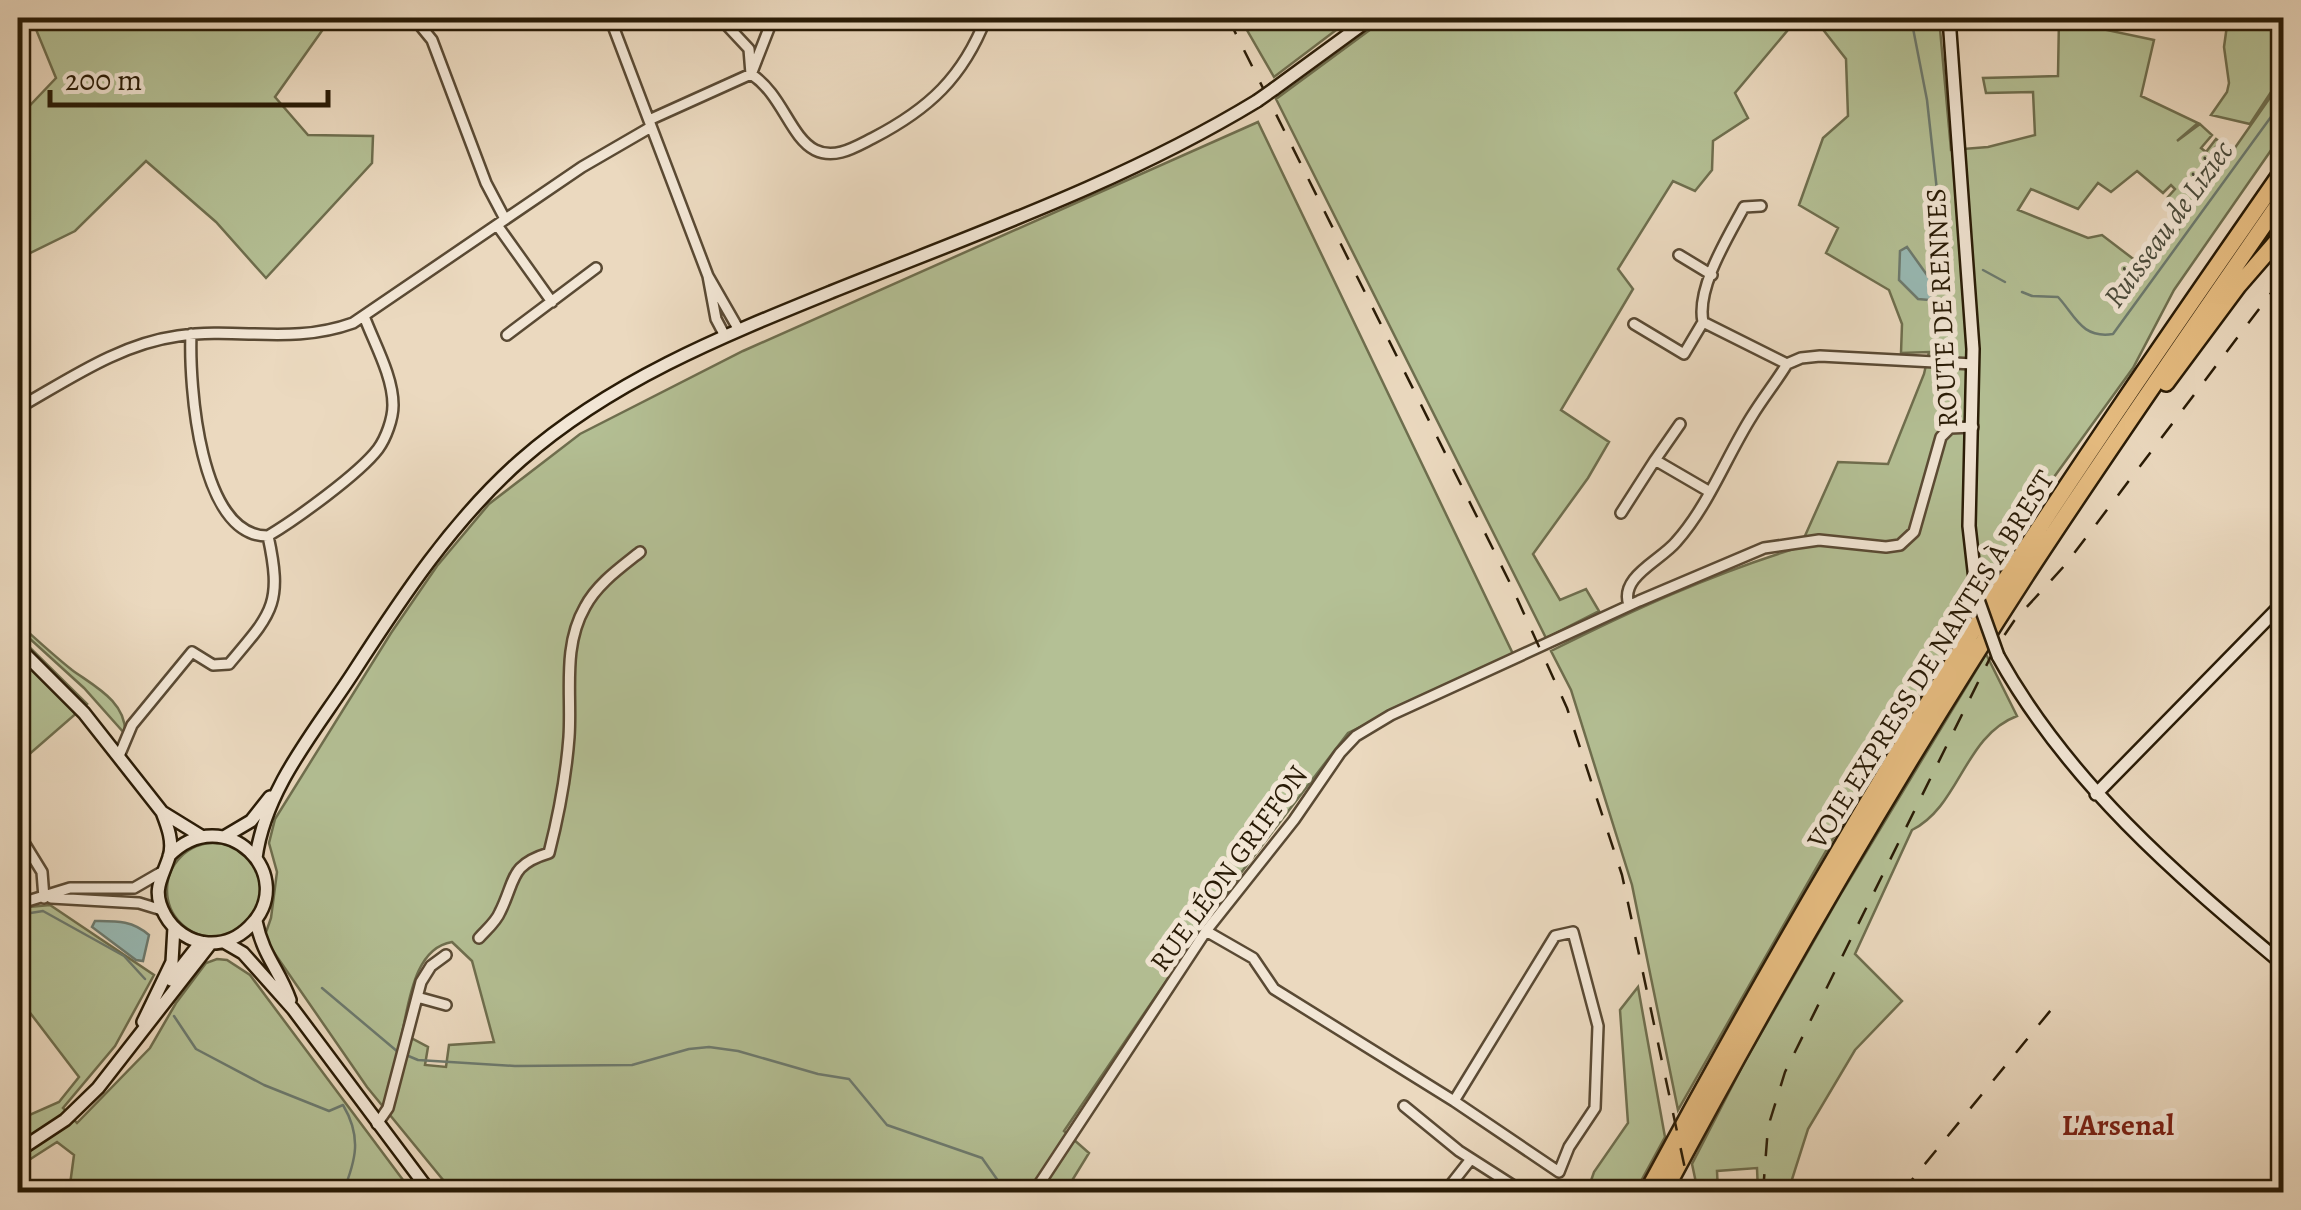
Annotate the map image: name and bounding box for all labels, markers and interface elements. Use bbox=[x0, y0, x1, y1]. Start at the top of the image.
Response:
scale bar bbox=[50, 45, 328, 107]
text: 200 m bbox=[65, 60, 142, 100]
water label: Ruisseau de Liziec bbox=[2094, 132, 2242, 315]
street label: ROUTE DE RENNES bbox=[1917, 187, 1967, 429]
street label: VOIE EXPRESS DE NANTES À BREST bbox=[1798, 463, 2063, 857]
street label: RUE LÉON GRIFFON bbox=[1141, 758, 1317, 979]
district label: L'Arsenal bbox=[2062, 1105, 2174, 1145]

